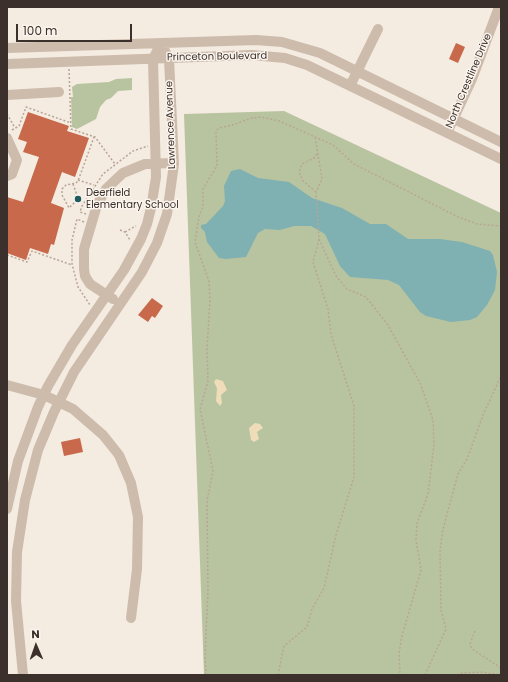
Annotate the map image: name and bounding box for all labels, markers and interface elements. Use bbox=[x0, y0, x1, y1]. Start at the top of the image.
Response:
scale bar bbox=[18, 16, 134, 42]
text: 100 m bbox=[23, 22, 57, 39]
street label: North Crestline Drive bbox=[444, 32, 494, 130]
street label: Princeton Boulevard bbox=[167, 50, 267, 64]
street label: Lawrence Avenue bbox=[163, 81, 179, 169]
place label: Deerfield Elementary School bbox=[86, 187, 179, 210]
marker: Deerfield Elementary School bbox=[73, 194, 83, 204]
north arrow bbox=[16, 626, 56, 666]
text: N bbox=[31, 626, 40, 642]

